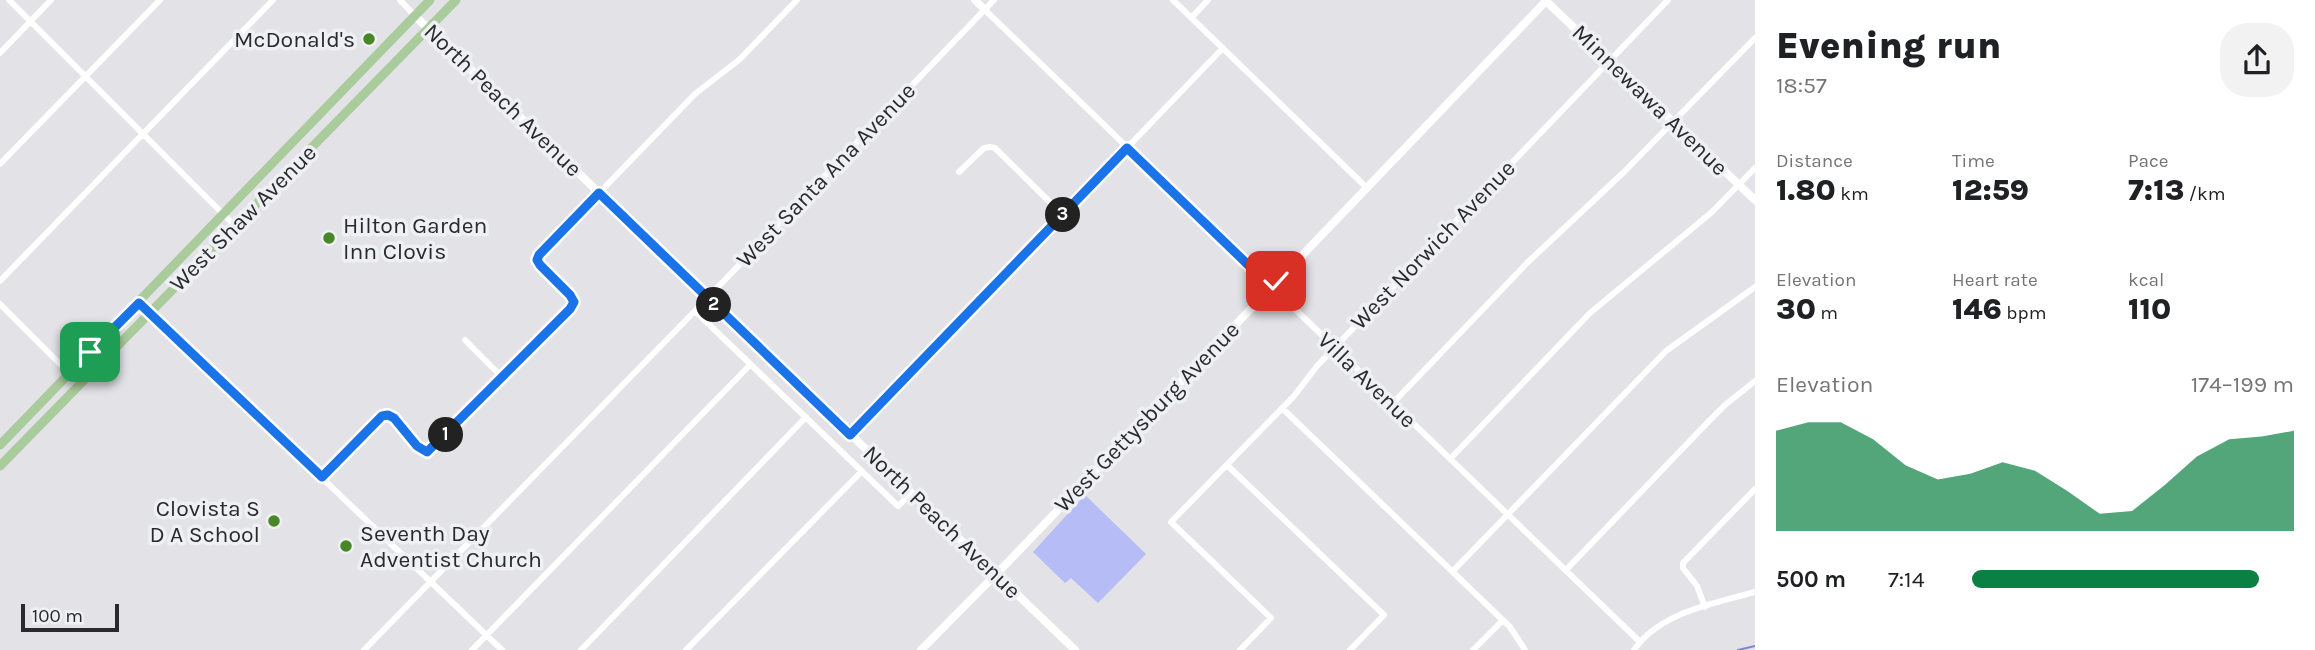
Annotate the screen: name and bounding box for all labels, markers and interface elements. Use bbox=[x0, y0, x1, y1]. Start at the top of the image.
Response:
street label: North Peach Avenue bbox=[419, 18, 587, 182]
street label: Minnewawa Avenue bbox=[1567, 19, 1733, 181]
text: Evening run bbox=[1776, 23, 2001, 68]
button: share bbox=[2220, 23, 2294, 97]
place label: McDonald's bbox=[234, 26, 355, 53]
marker: McDonald's bbox=[361, 31, 377, 47]
text: 18:57 bbox=[1776, 72, 1827, 99]
street label: West Santa Ana Avenue bbox=[731, 77, 921, 273]
street label: West Shaw Avenue bbox=[164, 139, 322, 297]
text: Distance bbox=[1776, 150, 1853, 172]
text: Time bbox=[1952, 150, 1995, 172]
text: Pace bbox=[2128, 150, 2169, 172]
street label: West Norwich Avenue bbox=[1345, 155, 1521, 335]
text: 1.80 bbox=[1776, 172, 1836, 208]
text: 12:59 bbox=[1952, 172, 2029, 208]
text: 7:13 bbox=[2128, 172, 2184, 208]
text: km bbox=[1836, 183, 1869, 205]
text: /km bbox=[2184, 183, 2226, 205]
pin: 3 bbox=[1046, 198, 1080, 232]
text: 3 bbox=[1057, 203, 1068, 225]
place label: Hilton Garden Inn Clovis bbox=[343, 212, 487, 265]
marker: Hilton Garden Inn Clovis bbox=[321, 230, 337, 246]
pin bbox=[1246, 251, 1306, 311]
icon: check bbox=[1257, 262, 1295, 300]
text: Elevation bbox=[1776, 269, 1856, 291]
text: Heart rate bbox=[1952, 269, 2038, 291]
text: kcal bbox=[2128, 269, 2164, 291]
pin: 2 bbox=[696, 288, 732, 322]
text: 30 bbox=[1776, 291, 1816, 327]
text: 146 bbox=[1952, 291, 2002, 327]
text: 110 bbox=[2128, 291, 2171, 327]
text: 2 bbox=[708, 293, 719, 315]
text: m bbox=[1816, 302, 1838, 324]
text: bpm bbox=[2002, 302, 2046, 324]
street label: West Gettysburg Avenue bbox=[1049, 316, 1245, 518]
pin bbox=[60, 322, 120, 382]
street label: Villa Avenue bbox=[1312, 326, 1422, 434]
icon: arrive bbox=[71, 333, 109, 371]
text: Elevation bbox=[1776, 371, 1873, 398]
text: 174–199 m bbox=[2191, 371, 2294, 398]
pin: 1 bbox=[428, 418, 464, 452]
text: 1 bbox=[442, 423, 449, 445]
street label: North Peach Avenue bbox=[858, 440, 1026, 604]
place label: Clovista S D A School bbox=[149, 495, 260, 548]
marker: Clovista S D A School bbox=[266, 513, 282, 529]
place label: Seventh Day Adventist Church bbox=[360, 520, 542, 573]
marker: Seventh Day Adventist Church bbox=[338, 538, 354, 554]
text: 500 m bbox=[1776, 566, 1846, 593]
text: 7:14 bbox=[1888, 566, 1925, 593]
scale bar bbox=[21, 601, 119, 633]
text: 100 m bbox=[32, 605, 83, 627]

